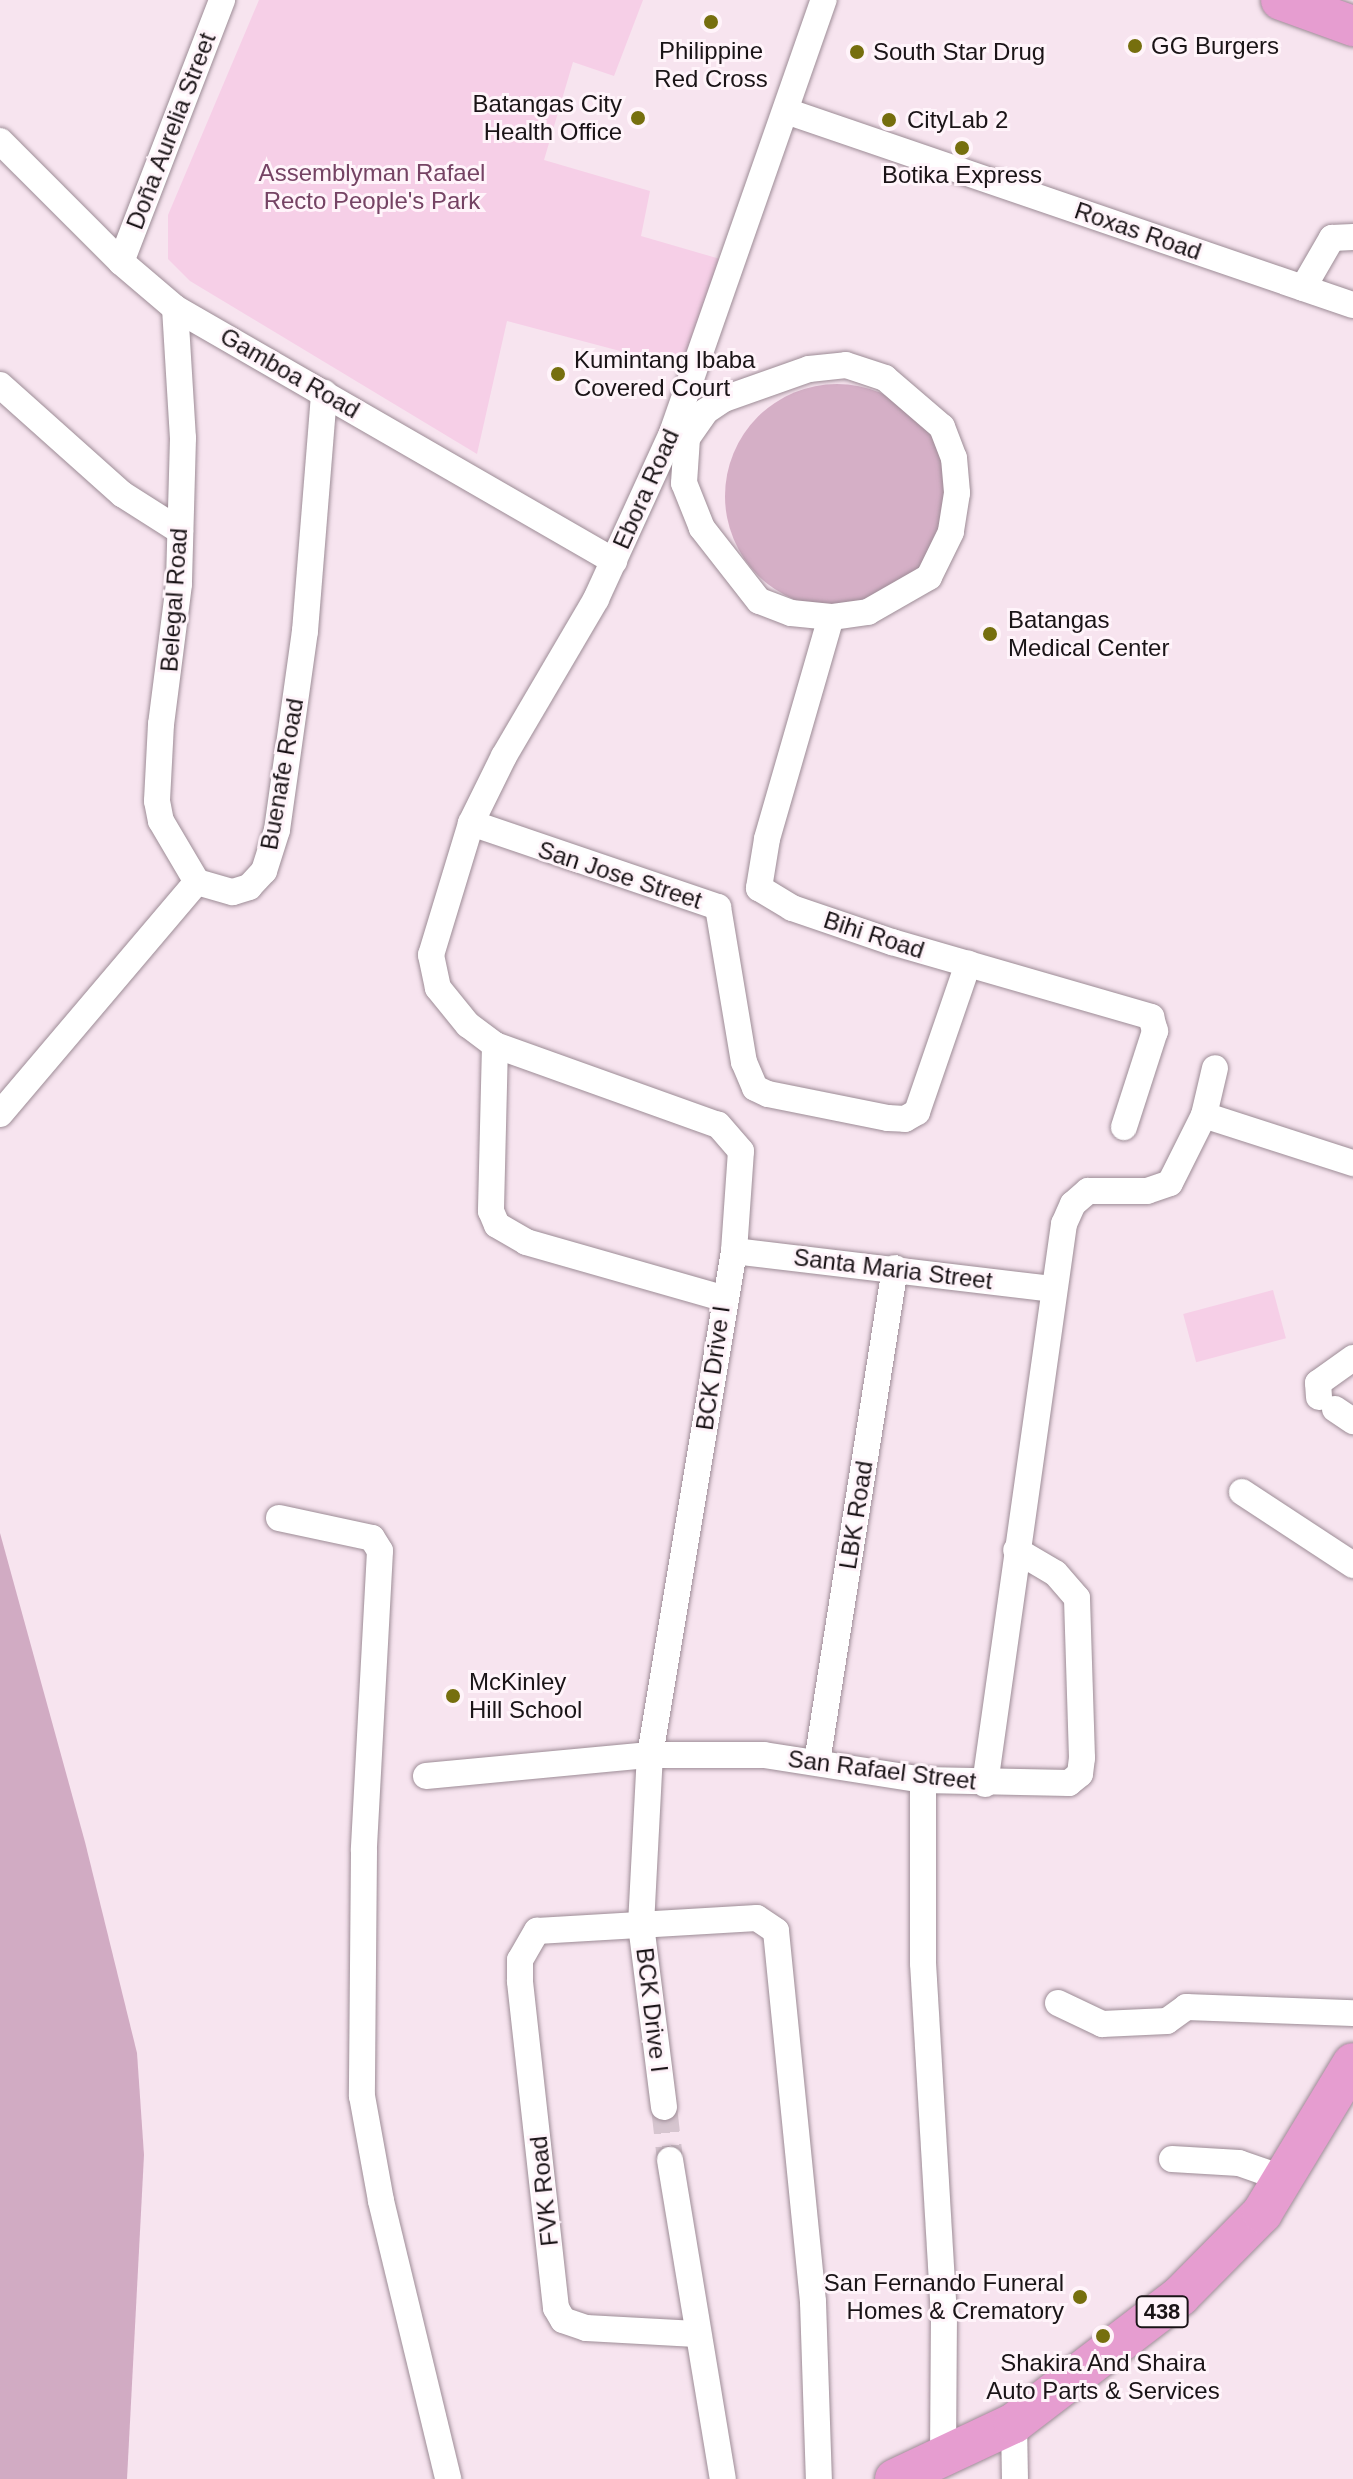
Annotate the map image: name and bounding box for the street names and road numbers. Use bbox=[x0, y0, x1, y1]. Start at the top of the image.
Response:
street label: Doña Aurelia Street bbox=[120, 28, 222, 234]
street label: Roxas Road bbox=[1071, 196, 1205, 266]
street label: Gamboa Road bbox=[215, 322, 365, 424]
street label: Ebora Road bbox=[607, 425, 685, 553]
street label: Belegal Road bbox=[155, 527, 193, 673]
street label: Buenafe Road bbox=[254, 696, 310, 852]
street label: San Jose Street bbox=[534, 835, 706, 915]
street label: Bihi Road bbox=[820, 905, 928, 965]
street label: Santa Maria Street bbox=[792, 1243, 994, 1295]
street label: BCK Drive I bbox=[690, 1304, 736, 1432]
street label: LBK Road bbox=[833, 1459, 879, 1571]
street label: San Rafael Street bbox=[786, 1744, 978, 1796]
street label: BCK Drive I bbox=[630, 1946, 674, 2074]
street label: FVK Road bbox=[524, 2134, 564, 2248]
road number: 438 bbox=[1134, 2294, 1190, 2330]

